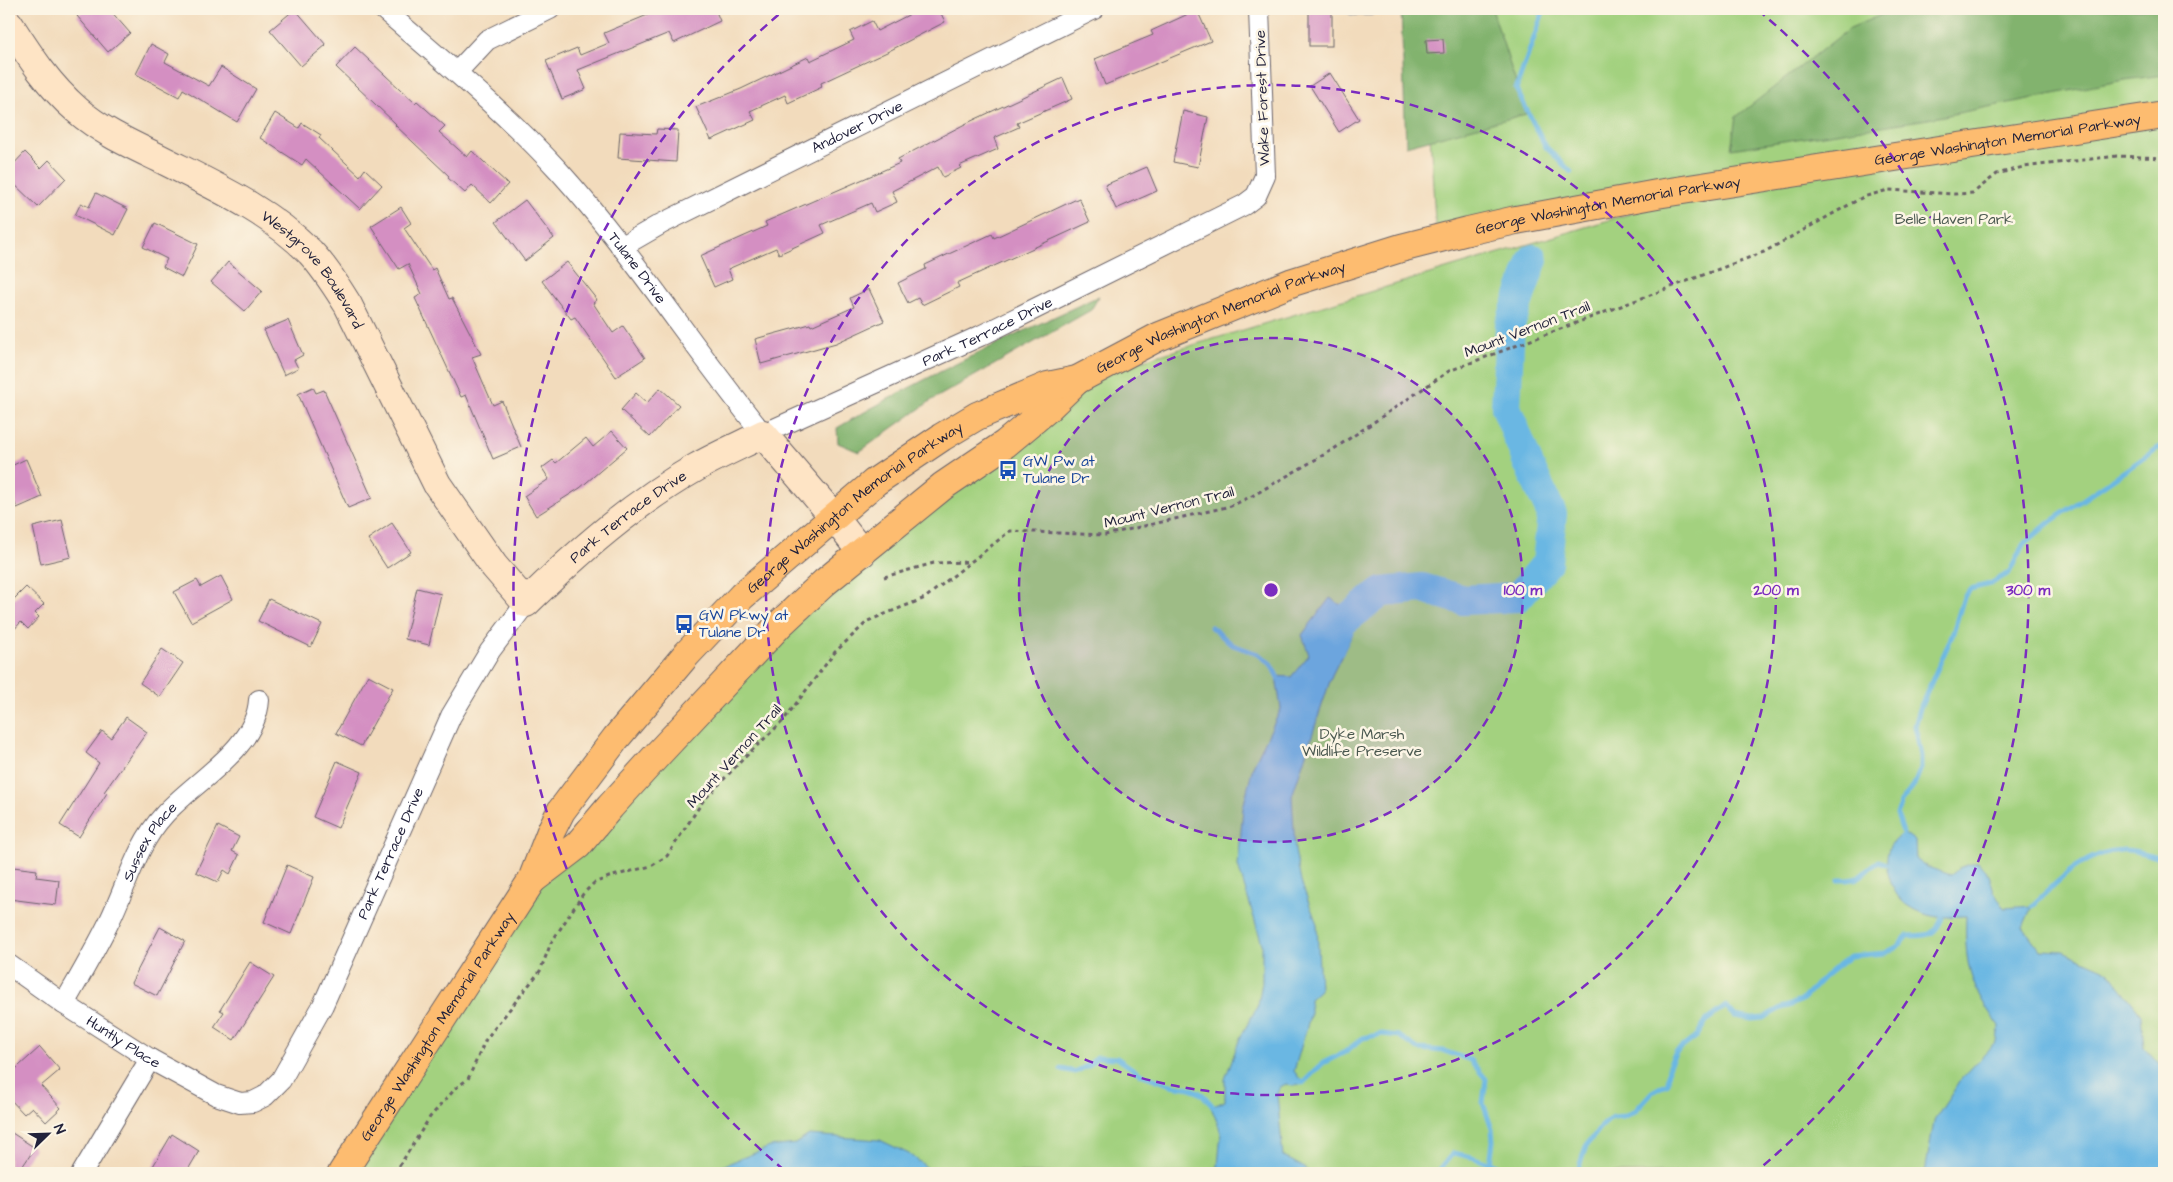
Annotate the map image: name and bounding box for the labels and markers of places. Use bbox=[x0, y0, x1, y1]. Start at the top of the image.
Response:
place label: GW Pw at Tulane Dr bbox=[1023, 451, 1095, 489]
bus stop icon: GW Pw at Tulane Dr bbox=[997, 459, 1019, 481]
centre of rings bbox=[1262, 581, 1280, 599]
place label: GW Pkwy at Tulane Dr bbox=[699, 605, 788, 643]
bus stop icon: GW Pkwy at Tulane Dr bbox=[673, 613, 695, 635]

